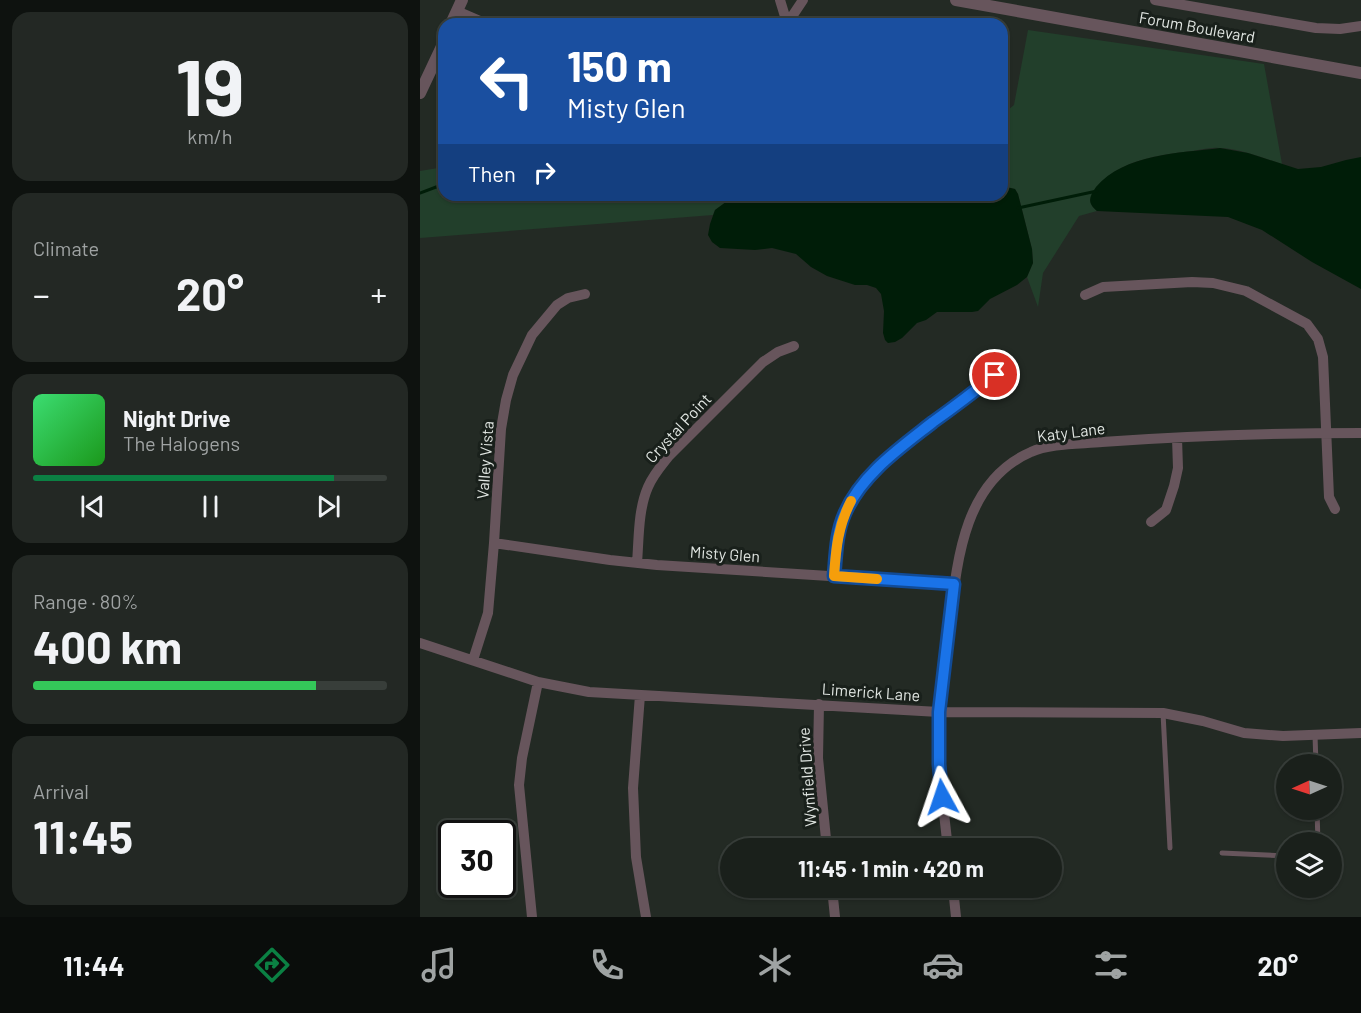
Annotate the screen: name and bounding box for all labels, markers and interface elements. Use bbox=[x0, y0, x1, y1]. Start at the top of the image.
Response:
street label: Forum Boulevard bbox=[1138, 7, 1257, 46]
text: 19 bbox=[175, 38, 245, 132]
text: 150 m bbox=[567, 40, 672, 90]
icon: left bbox=[468, 42, 546, 120]
text: Misty Glen bbox=[567, 91, 686, 123]
text: km/h bbox=[187, 124, 233, 148]
icon: right bbox=[528, 156, 561, 189]
text: Then bbox=[468, 160, 516, 186]
text: Climate bbox=[33, 236, 99, 260]
text: 20° bbox=[176, 266, 244, 320]
text: − bbox=[33, 274, 50, 314]
text: + bbox=[371, 274, 387, 314]
pin bbox=[969, 349, 1020, 400]
icon: arrive bbox=[978, 358, 1011, 391]
street label: Crystal Point bbox=[641, 389, 715, 466]
text: Night Drive bbox=[123, 405, 231, 431]
street label: Katy Lane bbox=[1036, 418, 1106, 445]
street label: Valley Vista bbox=[472, 420, 497, 500]
text: The Halogens bbox=[123, 431, 240, 455]
icon: previous bbox=[76, 490, 109, 523]
icon: pause bbox=[194, 490, 227, 523]
icon: next bbox=[312, 490, 345, 523]
street label: Misty Glen bbox=[689, 542, 761, 565]
text: Range · 80% bbox=[33, 589, 138, 613]
text: 400 km bbox=[33, 619, 182, 673]
street label: Limerick Lane bbox=[821, 679, 921, 704]
street label: Wynfield Drive bbox=[794, 727, 819, 827]
north arrow bbox=[1276, 754, 1342, 820]
map controls bbox=[1276, 754, 1342, 898]
position arrow bbox=[910, 765, 974, 829]
text: Arrival bbox=[33, 779, 89, 803]
text: 11:45 bbox=[33, 809, 133, 863]
speed limit sign: 30 bbox=[438, 820, 516, 898]
button: layers bbox=[1276, 832, 1342, 898]
text: 11:45 · 1 min · 420 m bbox=[798, 855, 984, 881]
icon: directions bbox=[251, 944, 293, 986]
icon: music bbox=[418, 944, 460, 986]
icon: phone bbox=[586, 944, 628, 986]
icon: climate bbox=[754, 944, 796, 986]
icon: car bbox=[922, 944, 964, 986]
icon: filters bbox=[1090, 944, 1132, 986]
text: 11:44 bbox=[63, 949, 125, 981]
text: 20° bbox=[1257, 949, 1298, 981]

